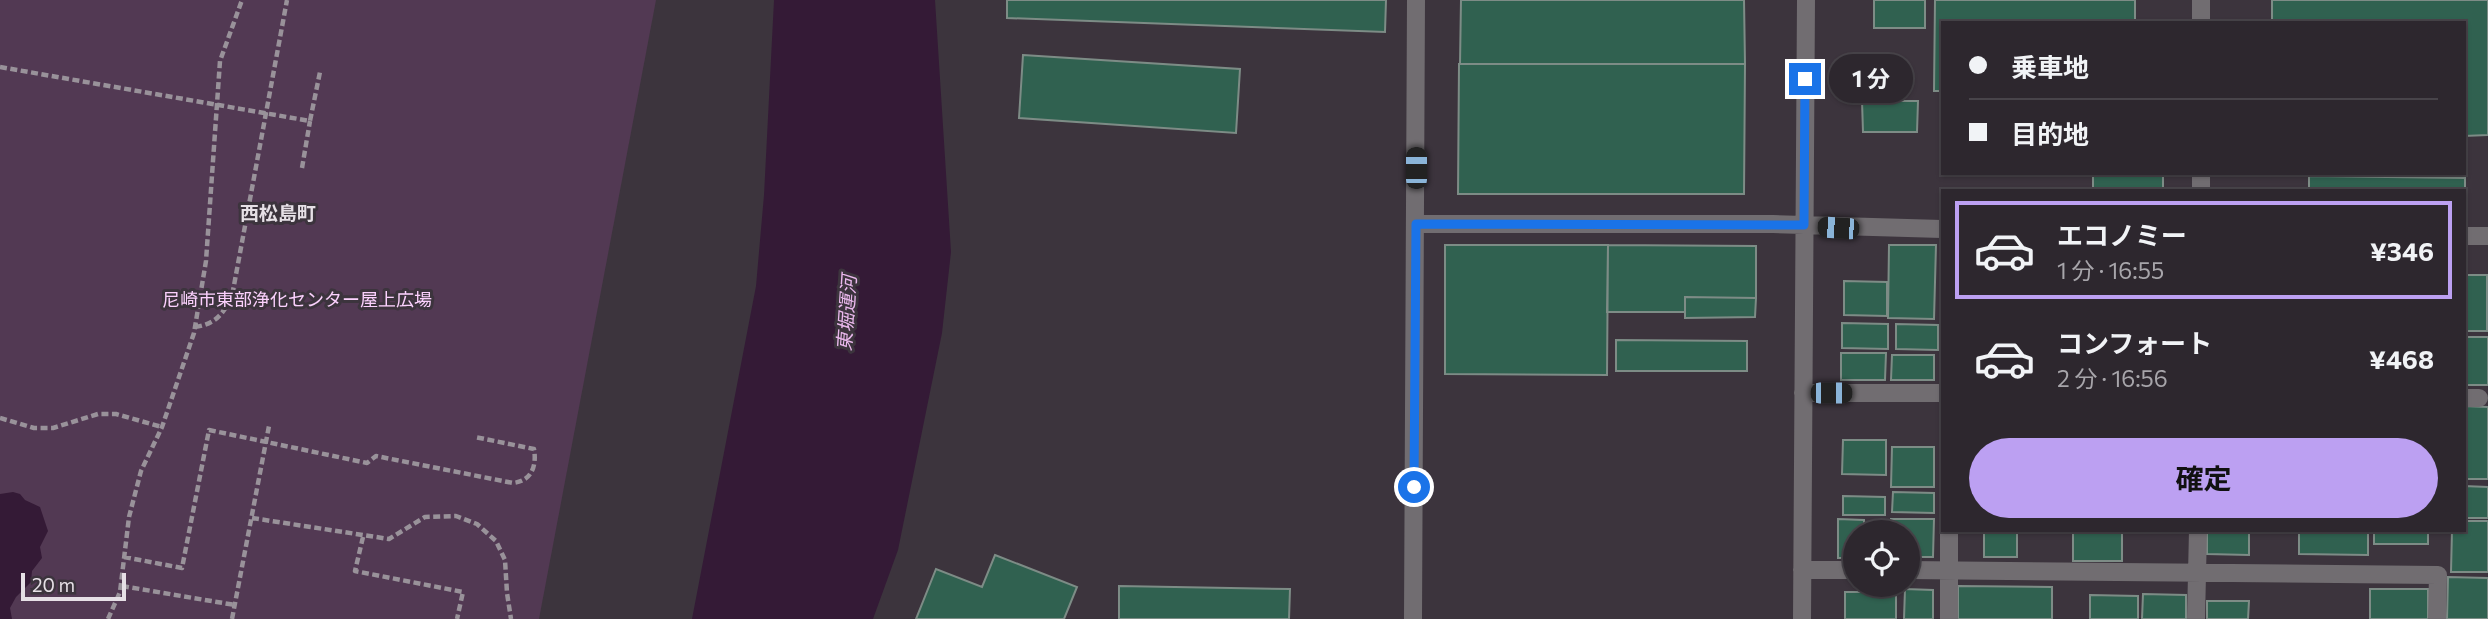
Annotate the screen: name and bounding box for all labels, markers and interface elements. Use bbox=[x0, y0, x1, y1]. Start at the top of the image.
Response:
text: 乗車地 bbox=[2011, 51, 2089, 82]
callout: 1 分 bbox=[1829, 55, 1913, 104]
route end bbox=[1789, 63, 1821, 95]
text: 1 分 bbox=[1852, 64, 1890, 92]
text: 目的地 bbox=[2011, 118, 2089, 149]
car bbox=[1406, 147, 1427, 189]
district label: 西松島町 bbox=[240, 201, 316, 224]
car bbox=[1817, 216, 1860, 240]
icon: car bbox=[1973, 219, 2036, 282]
text: エコノミー bbox=[2057, 219, 2187, 250]
text: ¥346 bbox=[2370, 235, 2434, 266]
text: 1 分 · 16:55 bbox=[2057, 256, 2164, 284]
water label: 東堀運河 bbox=[832, 270, 860, 352]
park label: 尼崎市東部浄化センター屋上広場 bbox=[162, 288, 432, 310]
icon: car bbox=[1973, 327, 2036, 390]
text: コンフォート bbox=[2057, 327, 2212, 358]
text: ¥468 bbox=[2369, 343, 2434, 374]
text: 2 分 · 16:56 bbox=[2057, 364, 2168, 392]
car bbox=[1811, 383, 1853, 404]
button: 確定 bbox=[1969, 438, 2438, 518]
route start bbox=[1398, 471, 1430, 503]
map controls bbox=[1843, 520, 1920, 597]
button: locate bbox=[1843, 520, 1920, 597]
scale bar bbox=[21, 570, 126, 602]
text: 20 m bbox=[32, 573, 75, 596]

